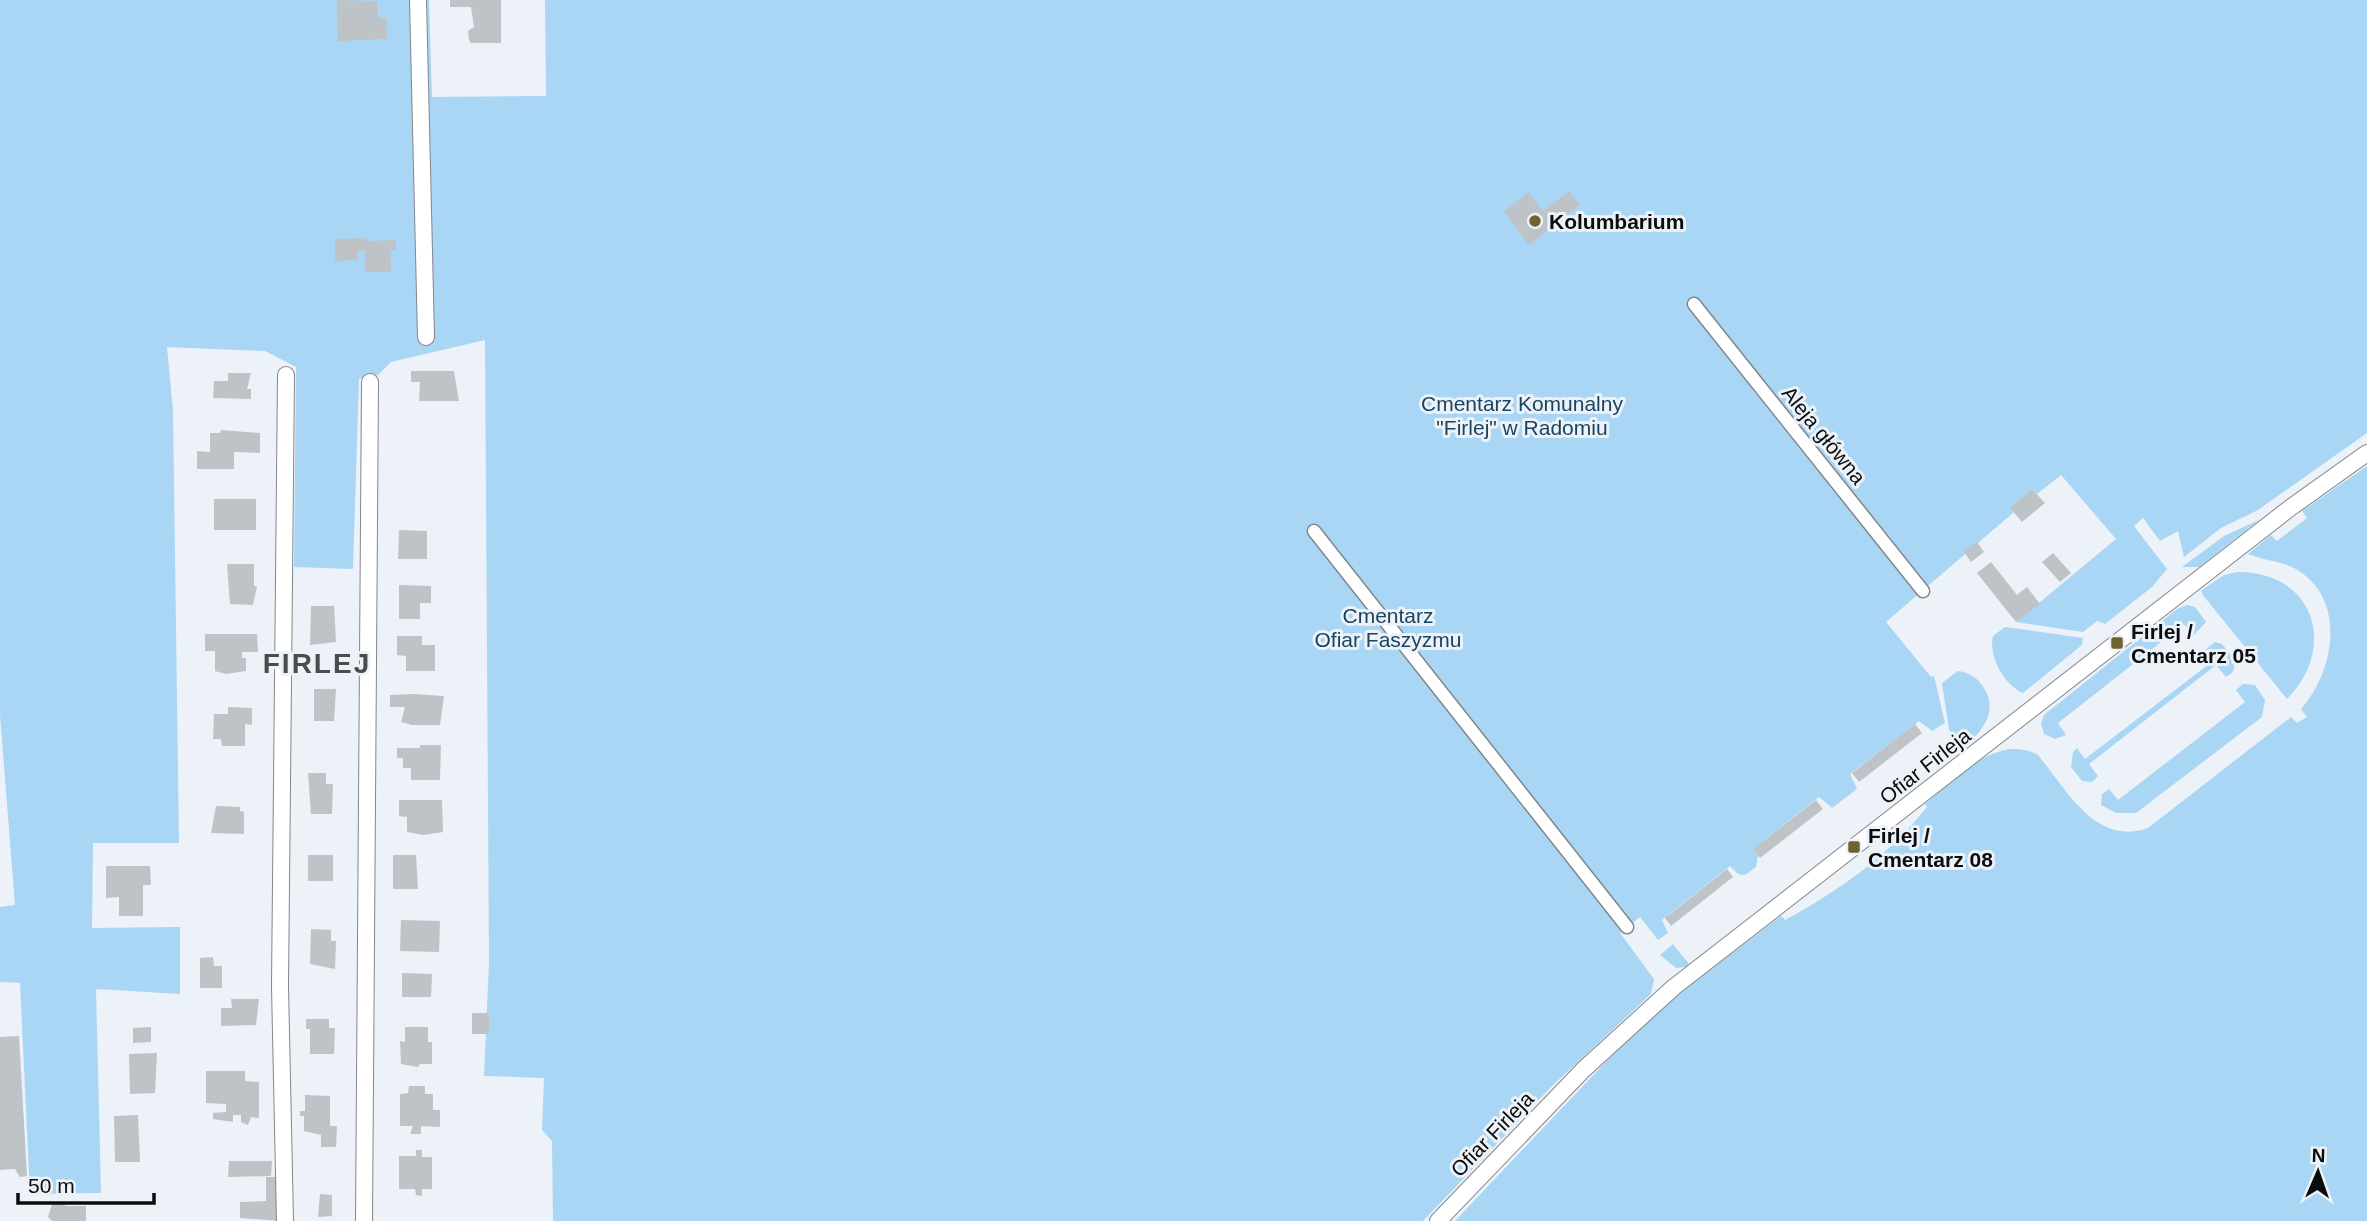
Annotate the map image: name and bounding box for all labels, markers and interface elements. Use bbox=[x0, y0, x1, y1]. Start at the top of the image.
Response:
place label: Kolumbarium bbox=[1549, 210, 1684, 233]
marker: Kolumbarium bbox=[1527, 213, 1543, 229]
street label: Aleja główna bbox=[1778, 381, 1871, 489]
park label: Cmentarz Komunalny "Firlej" w Radomiu bbox=[1421, 392, 1623, 439]
park label: Cmentarz Ofiar Faszyzmu bbox=[1314, 604, 1462, 651]
place label: Firlej / Cmentarz 05 bbox=[2131, 620, 2256, 667]
marker: Firlej / Cmentarz 05 bbox=[2109, 635, 2125, 651]
district label: FIRLEJ bbox=[263, 648, 371, 679]
street label: Ofiar Firleja bbox=[1875, 723, 1975, 808]
place label: Firlej / Cmentarz 08 bbox=[1868, 824, 1993, 871]
marker: Firlej / Cmentarz 08 bbox=[1846, 839, 1862, 855]
street label: Ofiar Firleja bbox=[1446, 1087, 1538, 1181]
north arrow bbox=[2283, 1137, 2353, 1207]
text: N bbox=[2311, 1145, 2326, 1166]
scale bar bbox=[18, 1162, 154, 1206]
text: 50 m bbox=[28, 1174, 75, 1197]

